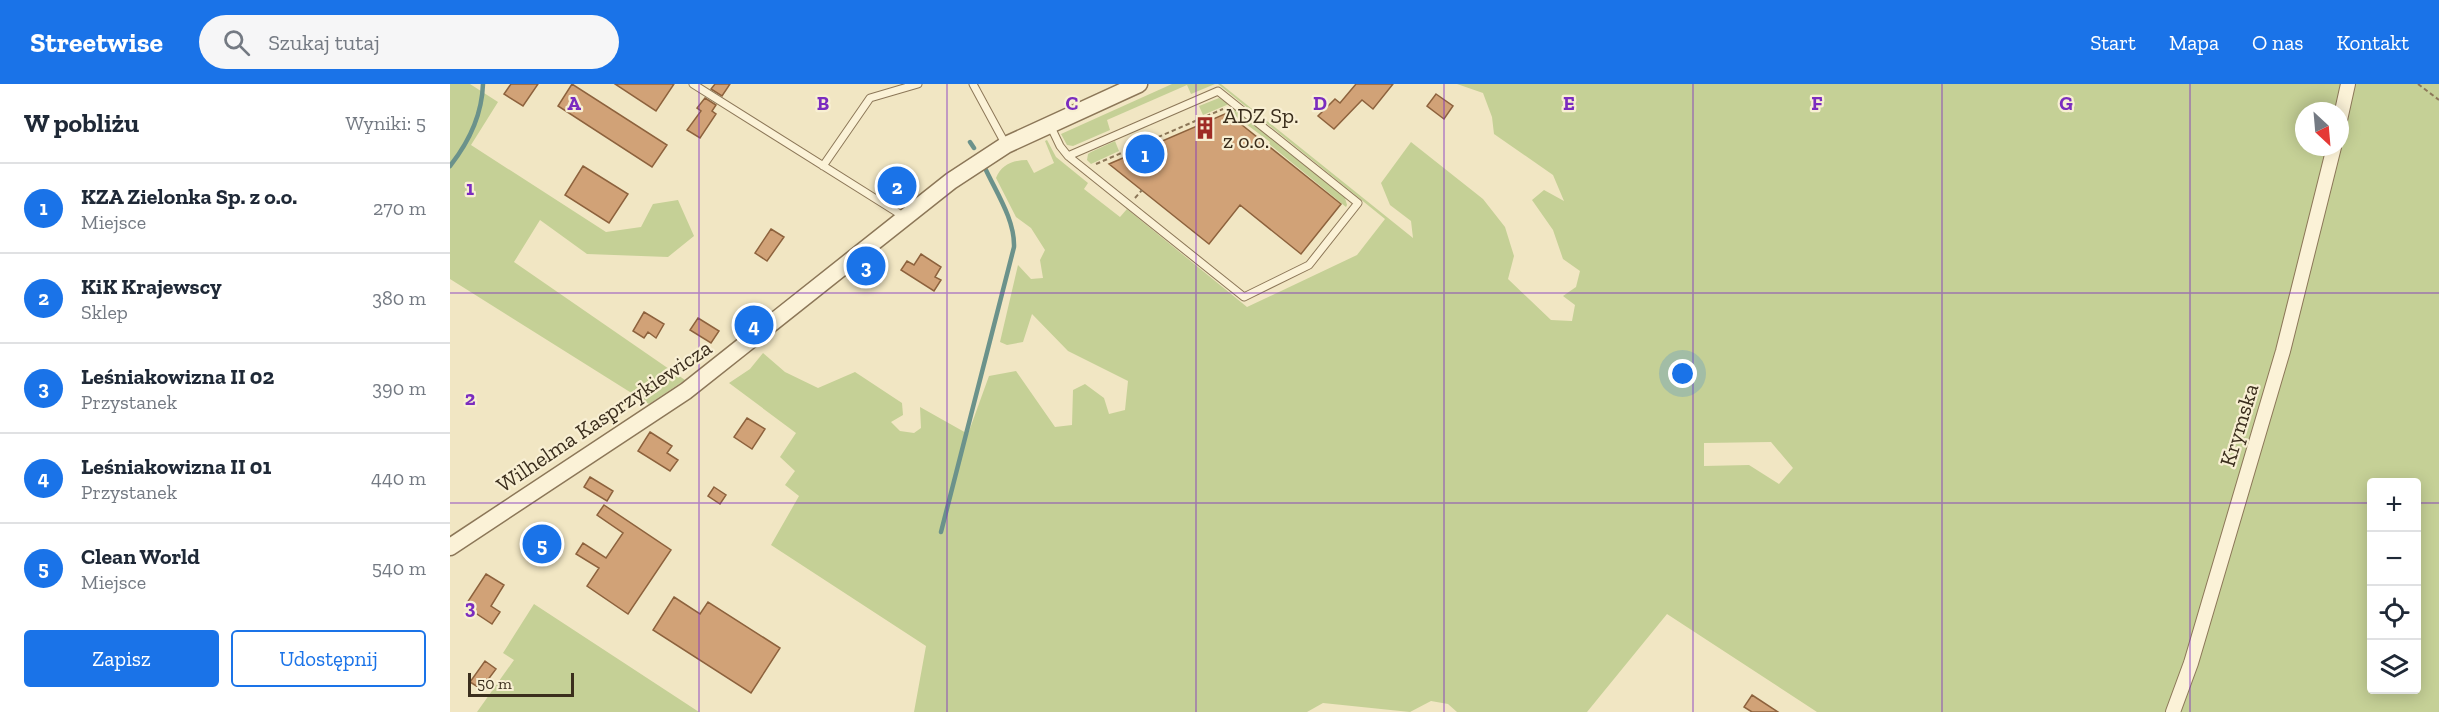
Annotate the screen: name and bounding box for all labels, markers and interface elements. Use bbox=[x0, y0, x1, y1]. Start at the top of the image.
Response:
search box bbox=[199, 15, 619, 69]
text: Streetwise bbox=[30, 26, 163, 59]
icon: search bbox=[220, 26, 253, 59]
text: Szukaj tutaj bbox=[268, 29, 380, 56]
text: Start bbox=[2090, 30, 2136, 55]
text: Mapa bbox=[2169, 30, 2219, 55]
text: O nas bbox=[2252, 30, 2303, 55]
text: Kontakt bbox=[2336, 30, 2409, 55]
text: A bbox=[567, 91, 581, 115]
text: B bbox=[817, 91, 829, 115]
text: C bbox=[1066, 91, 1079, 115]
text: D bbox=[1313, 91, 1327, 115]
text: E bbox=[1563, 91, 1575, 115]
text: F bbox=[1811, 91, 1823, 115]
text: G bbox=[2059, 91, 2073, 115]
place label: ADZ Sp. z o.o. bbox=[1223, 102, 1299, 154]
north arrow bbox=[2295, 102, 2349, 156]
text: W pobliżu bbox=[24, 107, 139, 139]
text: Wyniki: 5 bbox=[345, 111, 426, 135]
building icon: ADZ Sp. z o.o. bbox=[1192, 115, 1218, 141]
pin: 1 bbox=[1126, 132, 1164, 176]
pin: 2 bbox=[878, 164, 916, 208]
text: 1 bbox=[466, 176, 474, 200]
text: KZA Zielonka Sp. z o.o. bbox=[81, 183, 297, 210]
text: 1 bbox=[39, 196, 48, 220]
text: 270 m bbox=[373, 196, 426, 220]
text: Miejsce bbox=[81, 210, 146, 234]
pin: 3 bbox=[846, 244, 886, 288]
text: KiK Krajewscy bbox=[81, 273, 222, 300]
text: 2 bbox=[38, 286, 49, 310]
text: 380 m bbox=[372, 286, 426, 310]
text: Sklep bbox=[81, 300, 128, 324]
pin: 4 bbox=[734, 302, 774, 348]
street label: Wilhelma Kasprzykiewicza bbox=[491, 334, 717, 498]
your location bbox=[1668, 359, 1697, 388]
text: Leśniakowizna II 02 bbox=[81, 363, 274, 390]
text: 3 bbox=[38, 376, 49, 400]
text: 390 m bbox=[372, 376, 426, 400]
street label: Krymska bbox=[2214, 380, 2264, 470]
text: 2 bbox=[465, 386, 476, 410]
text: Przystanek bbox=[81, 390, 177, 414]
text: Leśniakowizna II 01 bbox=[81, 453, 271, 480]
text: 4 bbox=[38, 466, 49, 490]
text: 440 m bbox=[371, 466, 426, 490]
map controls bbox=[2367, 478, 2421, 694]
button: + bbox=[2367, 478, 2421, 532]
text: Przystanek bbox=[81, 480, 177, 504]
pin: 5 bbox=[522, 522, 562, 566]
button: − bbox=[2367, 532, 2421, 586]
text: Clean World bbox=[81, 543, 200, 570]
text: 5 bbox=[38, 556, 49, 580]
text: 540 m bbox=[372, 556, 426, 580]
text: Miejsce bbox=[81, 570, 146, 594]
button: locate bbox=[2367, 586, 2421, 640]
text: 3 bbox=[465, 595, 476, 619]
button: Zapisz bbox=[24, 630, 219, 687]
button: Udostępnij bbox=[231, 630, 426, 687]
button: layers bbox=[2367, 640, 2421, 694]
scale bar bbox=[468, 670, 574, 698]
text: 50 m bbox=[477, 674, 512, 693]

